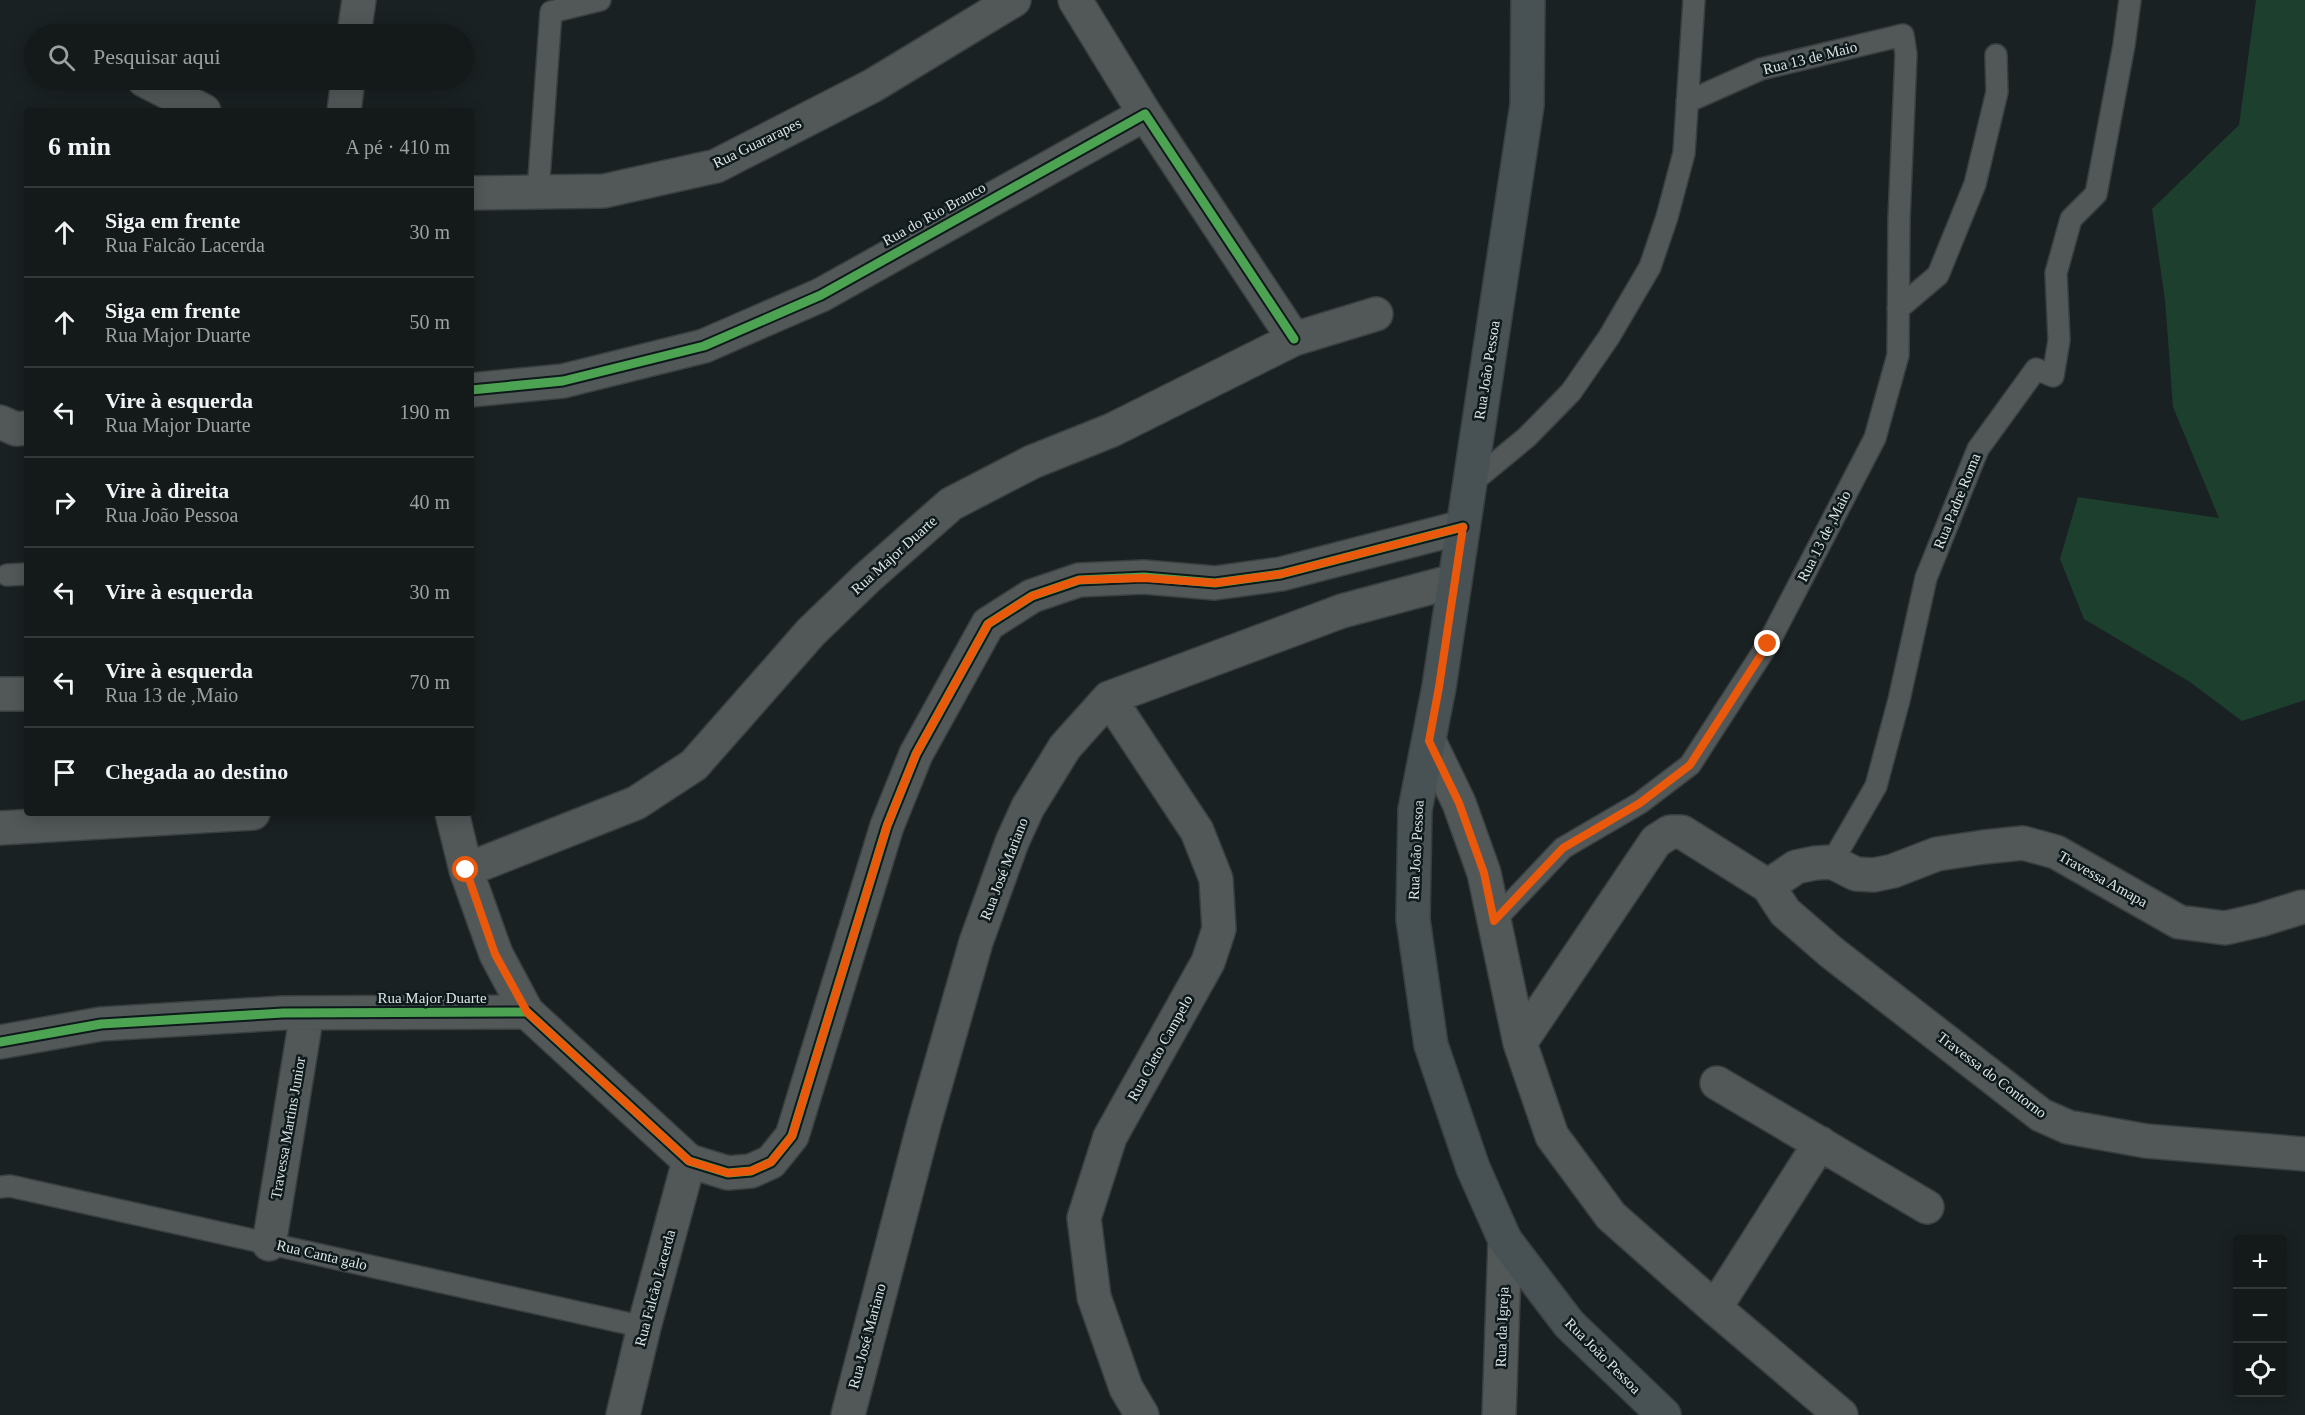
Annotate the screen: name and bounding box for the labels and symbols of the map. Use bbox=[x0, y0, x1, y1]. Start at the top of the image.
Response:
street label: Rua 13 de Maio bbox=[1761, 39, 1859, 77]
street label: Rua Guararapes bbox=[710, 115, 804, 171]
street label: Rua do Rio Branco bbox=[880, 179, 988, 249]
street label: Rua João Pessoa bbox=[1471, 319, 1503, 421]
street label: Rua Padre Roma bbox=[1931, 451, 1984, 551]
street label: Rua 13 de ,Maio bbox=[1794, 488, 1854, 584]
street label: Rua Major Duarte bbox=[848, 512, 940, 597]
route end bbox=[1754, 630, 1780, 656]
street label: Rua João Pessoa bbox=[1405, 799, 1427, 900]
street label: Rua José Mariano bbox=[977, 816, 1031, 922]
street label: Travessa Amapa bbox=[2056, 848, 2150, 910]
route start bbox=[452, 856, 478, 882]
street label: Rua Major Duarte bbox=[377, 990, 487, 1006]
street label: Rua Cleto Campelo bbox=[1124, 992, 1196, 1104]
street label: Travessa do Contorno bbox=[1934, 1029, 2050, 1121]
street label: Travessa Martins Junior bbox=[268, 1055, 308, 1201]
street label: Rua Falcão Lacerda bbox=[632, 1228, 678, 1348]
street label: Rua Canta galo bbox=[275, 1237, 369, 1273]
street label: Rua José Mariano bbox=[845, 1282, 889, 1390]
street label: Rua da Igreja bbox=[1493, 1286, 1511, 1368]
street label: Rua João Pessoa bbox=[1562, 1315, 1644, 1397]

